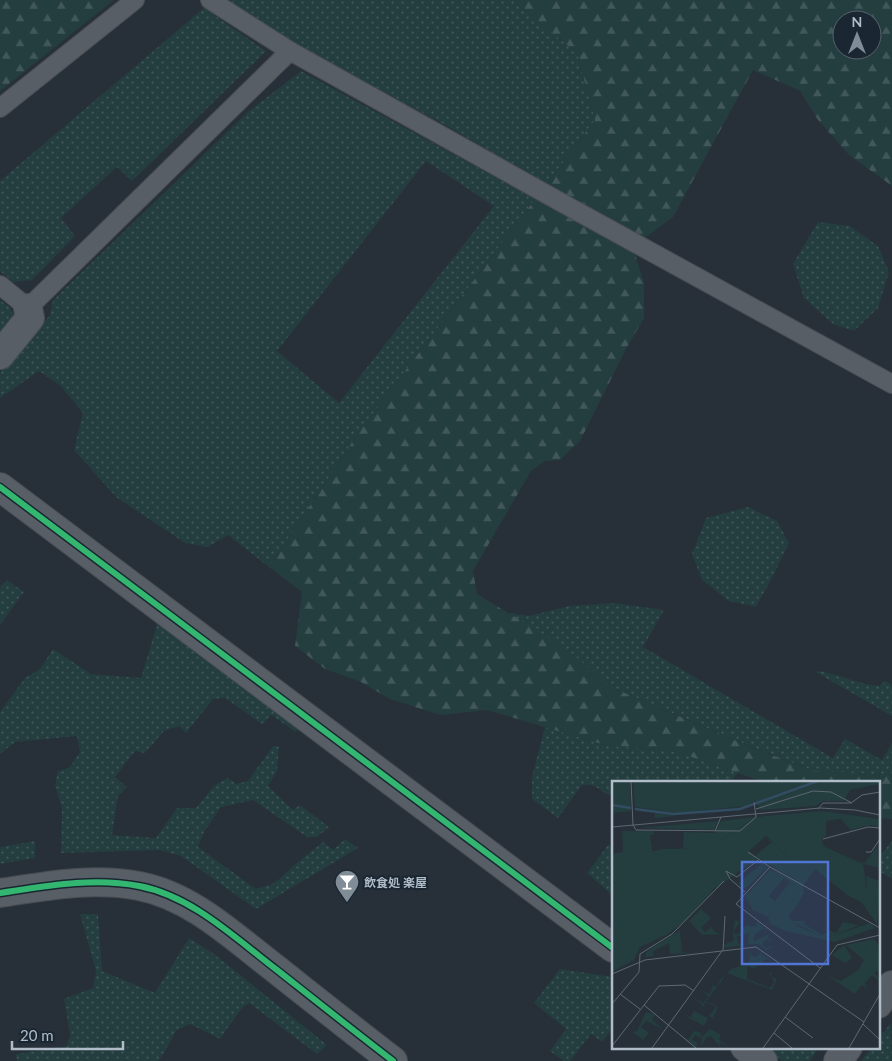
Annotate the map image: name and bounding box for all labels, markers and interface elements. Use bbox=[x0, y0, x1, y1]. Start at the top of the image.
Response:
north arrow bbox=[832, 10, 882, 60]
text: N bbox=[852, 13, 862, 30]
inset map bbox=[612, 781, 880, 1048]
bar icon: 飲食処 楽屋 bbox=[334, 869, 360, 903]
place label: 飲食処 楽屋 bbox=[364, 875, 427, 890]
scale bar bbox=[12, 1018, 124, 1050]
text: 20 m bbox=[20, 1026, 54, 1044]

